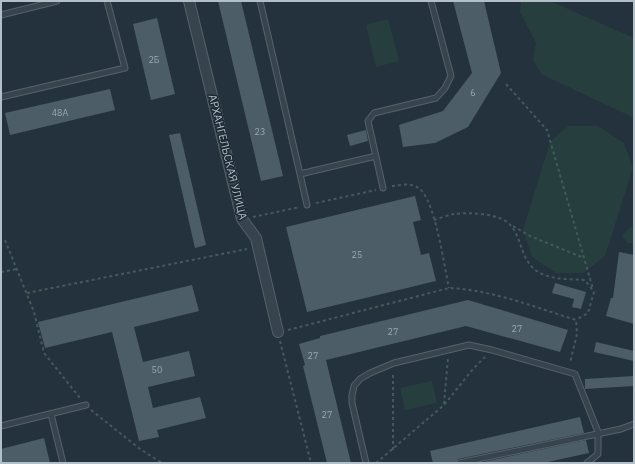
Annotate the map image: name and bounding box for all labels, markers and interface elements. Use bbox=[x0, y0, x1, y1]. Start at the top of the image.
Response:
house number: 2Б bbox=[148, 54, 160, 65]
house number: 6 bbox=[470, 87, 476, 98]
street label: АРХАНГЕЛЬСКАЯ УЛИЦА bbox=[206, 93, 250, 221]
house number: 48А bbox=[52, 107, 69, 118]
house number: 23 bbox=[255, 126, 265, 137]
house number: 25 bbox=[352, 249, 362, 260]
house number: 27 bbox=[512, 323, 522, 334]
house number: 27 bbox=[388, 326, 398, 337]
house number: 27 bbox=[308, 350, 318, 361]
house number: 50 bbox=[152, 364, 162, 375]
house number: 27 bbox=[322, 409, 332, 420]

